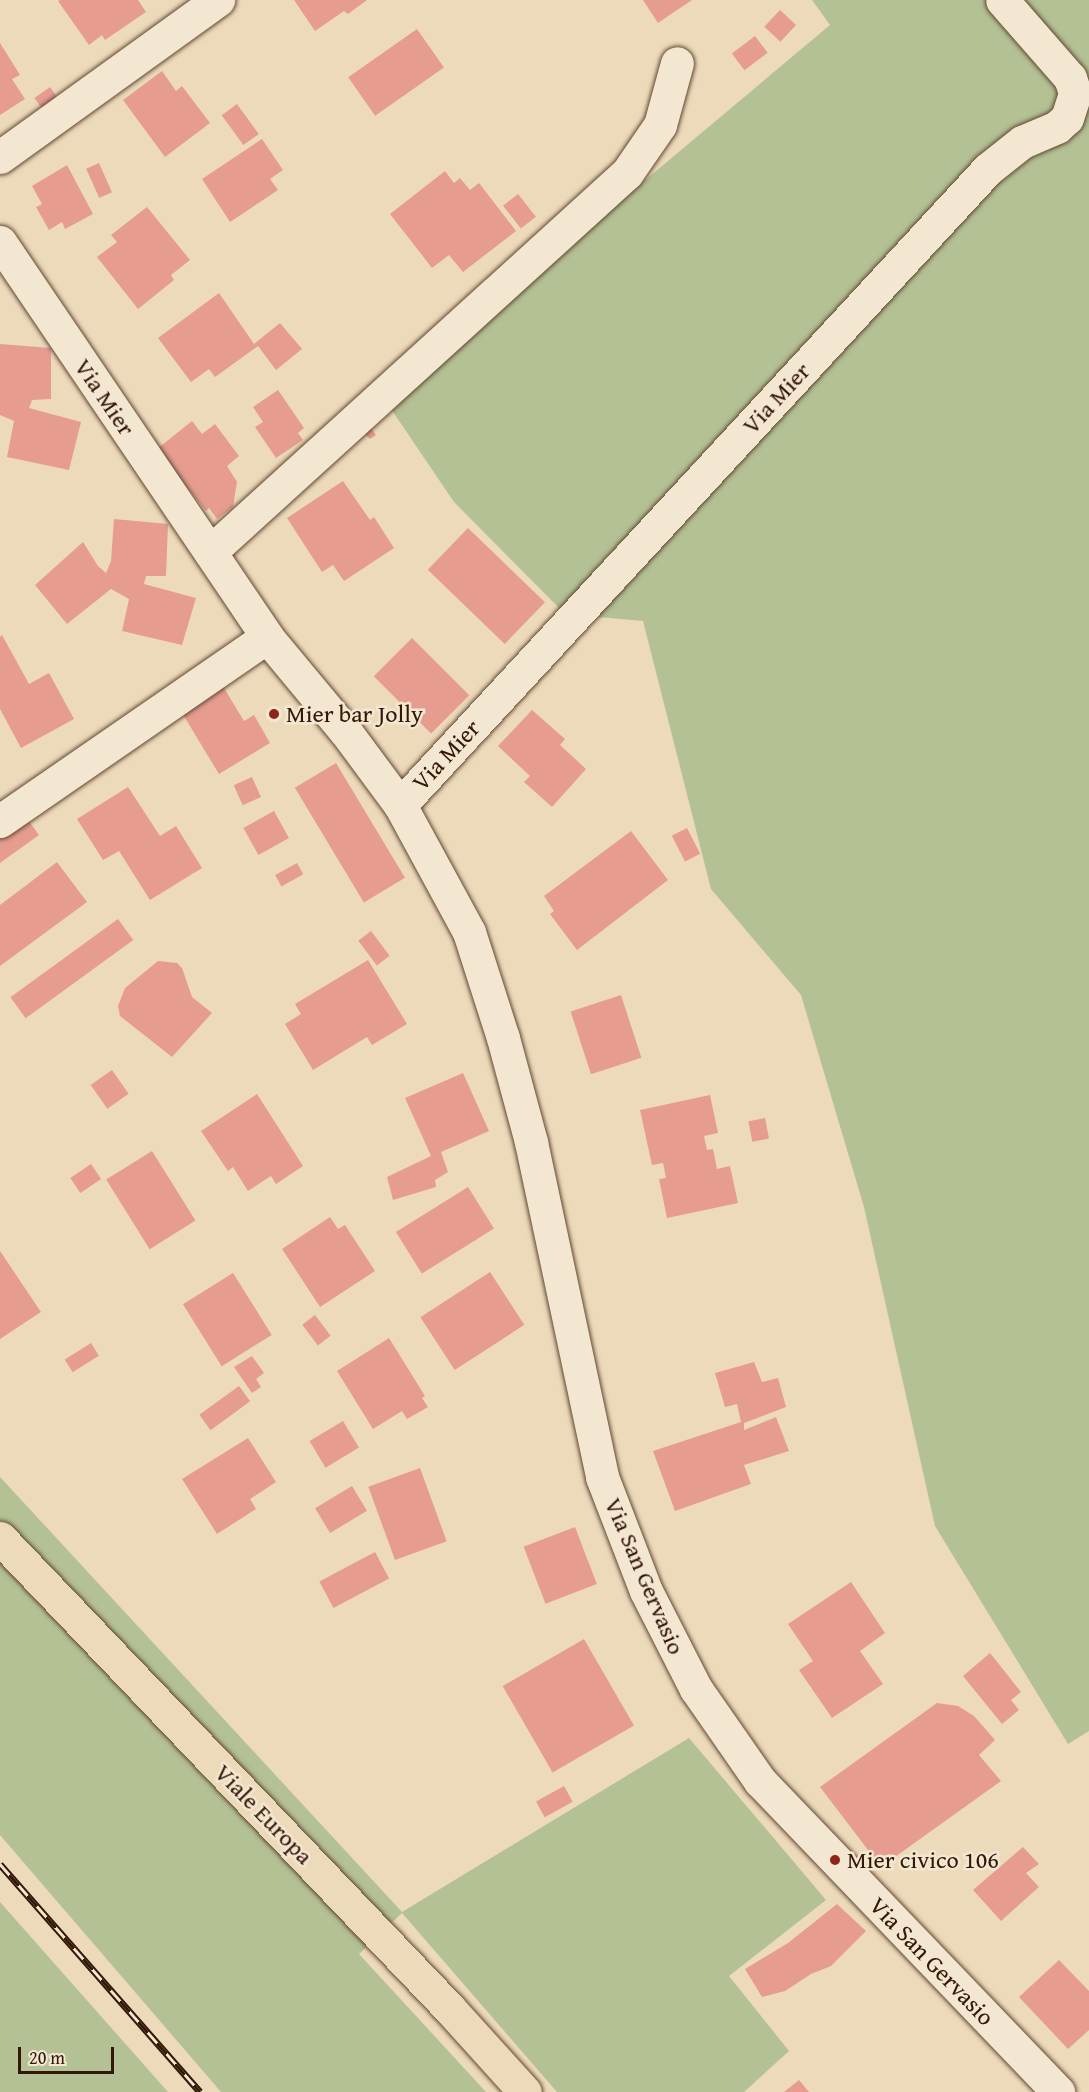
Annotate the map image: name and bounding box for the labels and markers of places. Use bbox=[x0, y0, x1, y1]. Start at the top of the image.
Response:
place label: Mier bar Jolly bbox=[286, 700, 423, 728]
marker: Mier bar Jolly bbox=[267, 707, 281, 721]
place label: Mier civico 106 bbox=[847, 1846, 999, 1874]
marker: Mier civico 106 bbox=[828, 1853, 842, 1867]

